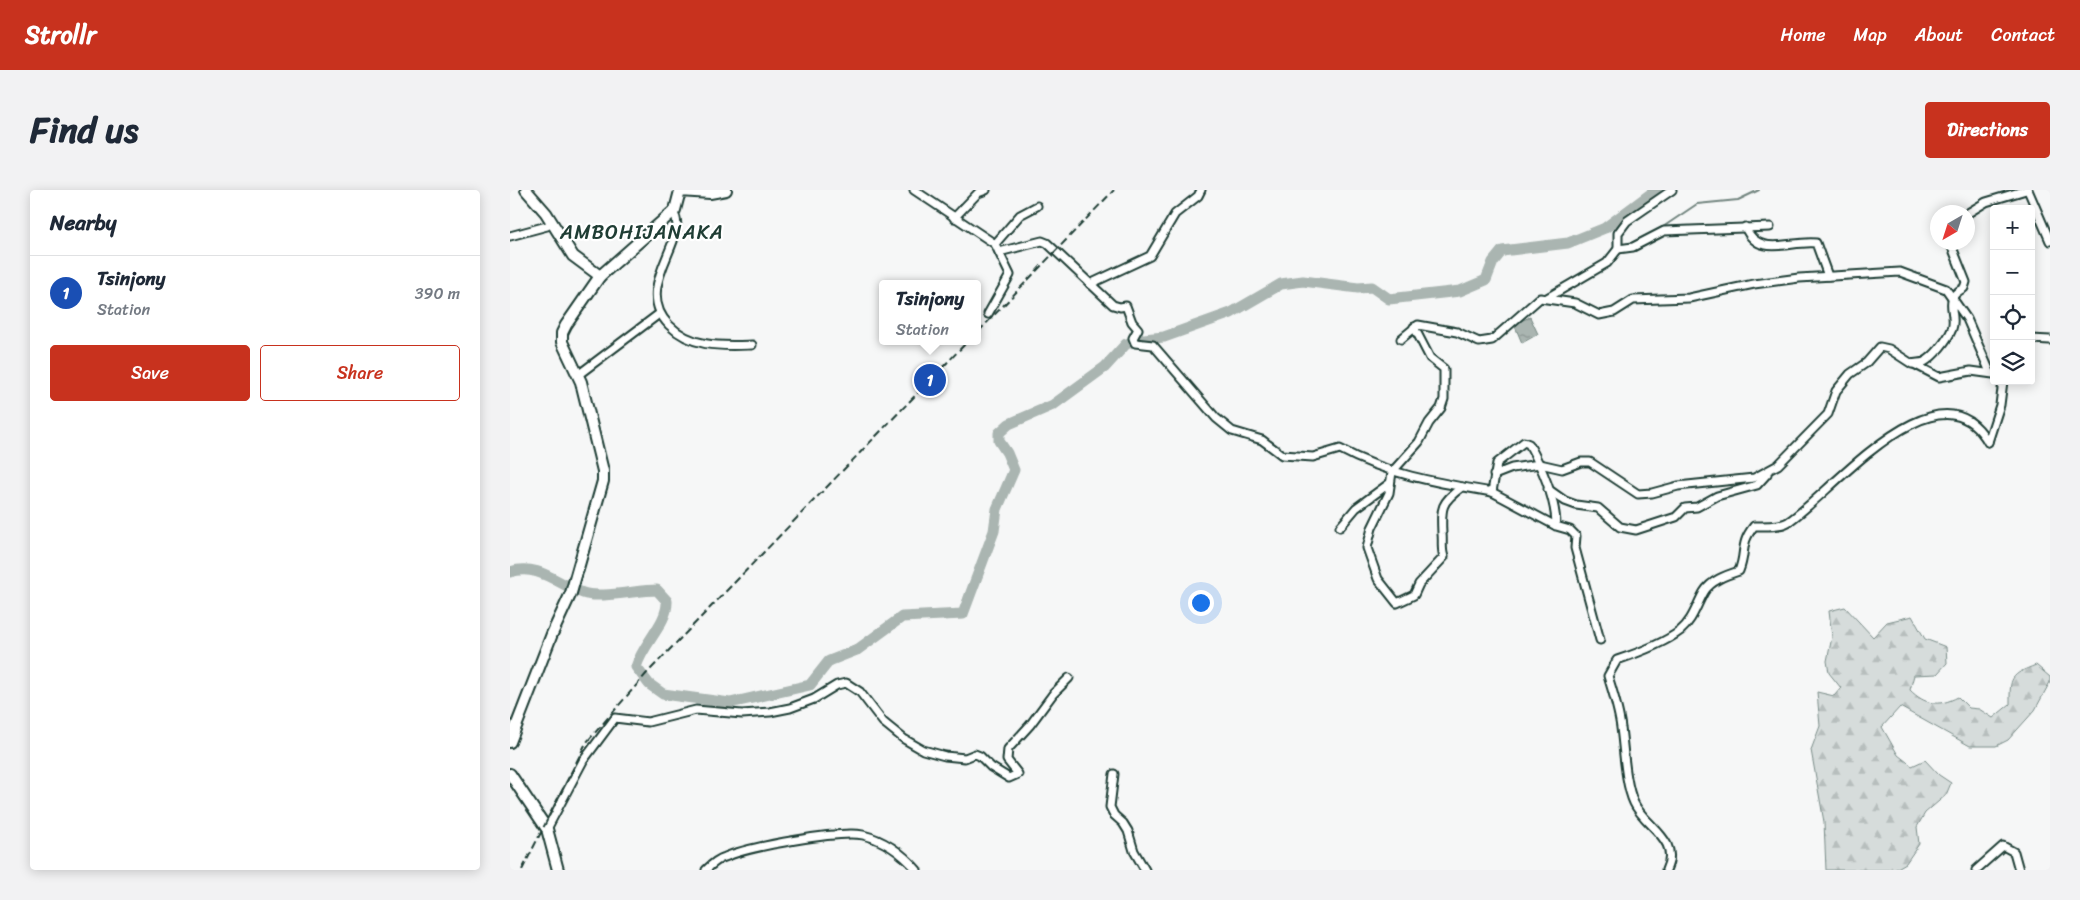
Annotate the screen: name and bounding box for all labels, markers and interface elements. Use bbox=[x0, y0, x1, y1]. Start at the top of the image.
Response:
text: Strollr bbox=[25, 14, 96, 56]
text: Home bbox=[1781, 19, 1826, 51]
text: Map bbox=[1854, 19, 1887, 51]
text: About bbox=[1915, 19, 1963, 51]
text: Contact bbox=[1991, 19, 2055, 51]
text: Find us bbox=[30, 99, 138, 161]
button: Directions bbox=[1925, 102, 2050, 158]
text: Nearby bbox=[50, 204, 116, 242]
north arrow bbox=[1930, 205, 1975, 250]
map controls bbox=[1990, 205, 2035, 385]
button: + bbox=[1990, 205, 2035, 250]
district label: AMBOHIJANAKA bbox=[559, 215, 724, 250]
button: − bbox=[1990, 250, 2035, 295]
text: Tsinjony bbox=[97, 262, 165, 295]
text: 1 bbox=[63, 279, 69, 308]
text: 390 m bbox=[415, 279, 460, 308]
popup bbox=[879, 280, 981, 345]
text: Tsinjony bbox=[896, 282, 964, 315]
text: Station bbox=[97, 295, 150, 324]
button: locate bbox=[1990, 295, 2035, 340]
text: Station bbox=[896, 315, 949, 344]
button: layers bbox=[1990, 340, 2035, 385]
button: Save bbox=[50, 345, 250, 401]
button: Share bbox=[260, 345, 460, 401]
pin: 1 bbox=[914, 361, 946, 399]
your location bbox=[1188, 590, 1214, 616]

